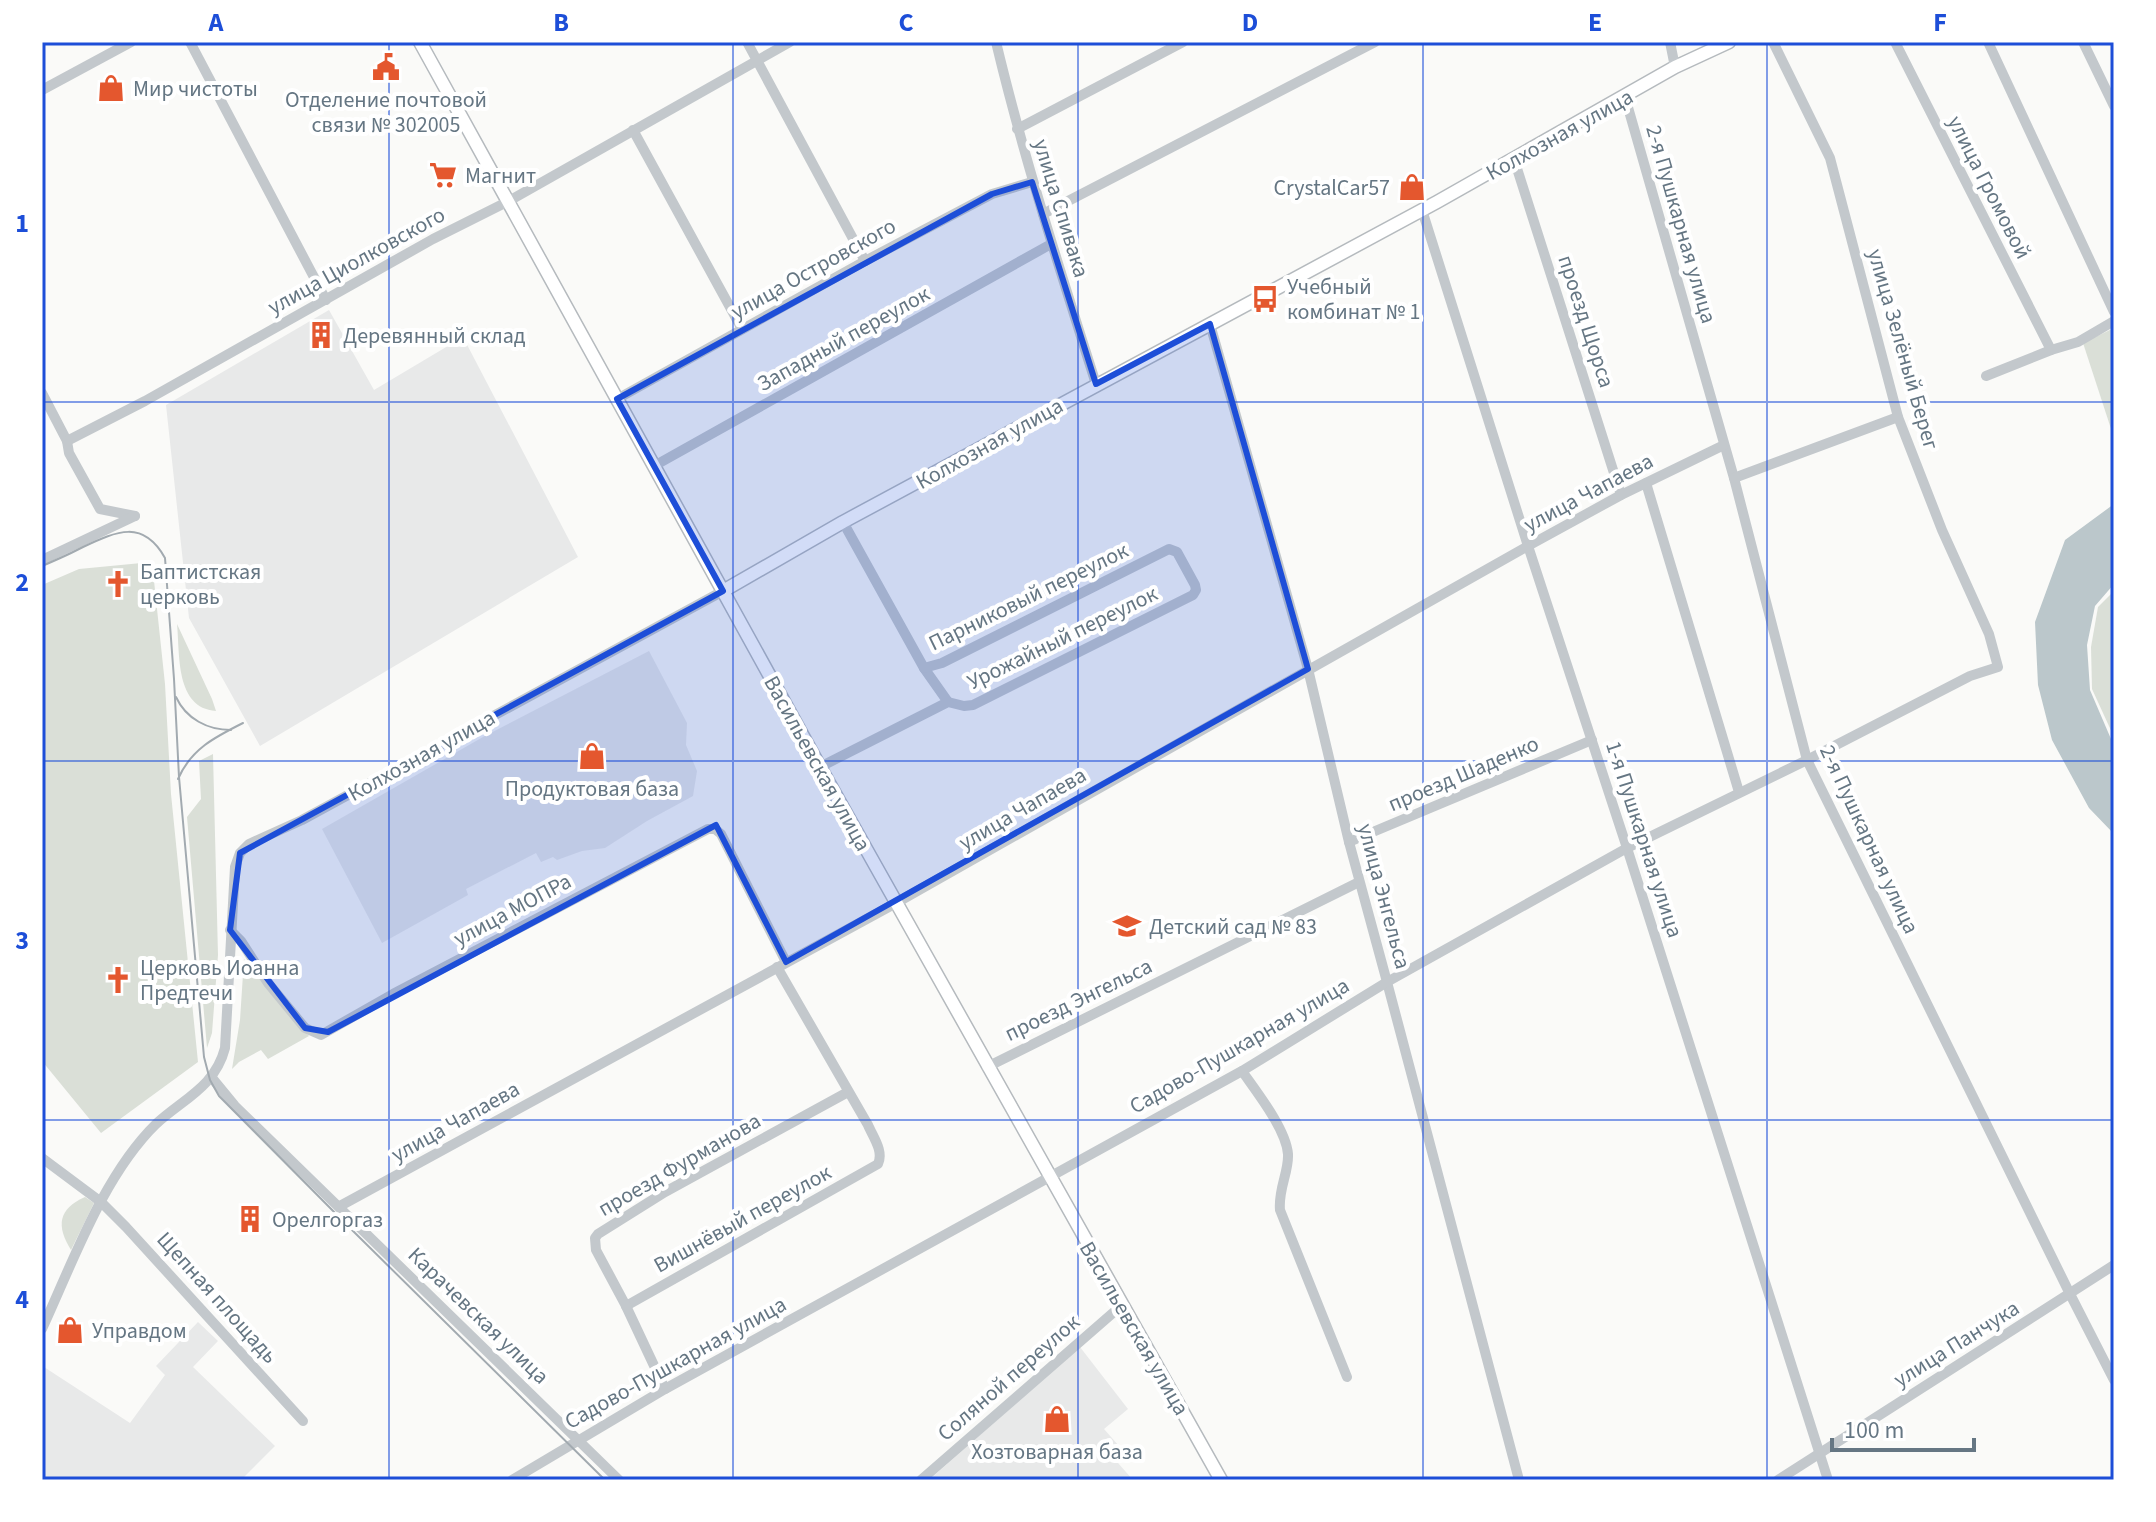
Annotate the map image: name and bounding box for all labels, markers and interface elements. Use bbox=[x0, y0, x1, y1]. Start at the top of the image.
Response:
text: A bbox=[208, 4, 225, 41]
text: B bbox=[553, 4, 569, 41]
text: C bbox=[898, 4, 914, 41]
text: D bbox=[1242, 4, 1258, 41]
text: E bbox=[1588, 4, 1602, 41]
text: F bbox=[1933, 4, 1947, 41]
public building icon: Отделение почтовой связи № 302005 bbox=[371, 52, 401, 82]
shop icon: Мир чистоты bbox=[96, 73, 126, 103]
place label: Мир чистоты bbox=[133, 73, 258, 105]
street label: Колхозная улица bbox=[1480, 81, 1639, 189]
place label: Отделение почтовой связи № 302005 bbox=[285, 84, 487, 141]
street label: улица Громовой bbox=[1939, 110, 2039, 265]
street label: 2-я Пушкарная улица bbox=[1637, 121, 1725, 327]
street label: улица Спивака bbox=[1025, 135, 1097, 281]
supermarket icon: Магнит bbox=[428, 160, 458, 190]
place label: Магнит bbox=[465, 160, 536, 192]
place label: CrystalCar57 bbox=[1273, 172, 1390, 204]
shop icon: CrystalCar57 bbox=[1397, 172, 1427, 202]
street label: улица Циолковского bbox=[262, 199, 451, 323]
text: 1 bbox=[15, 205, 29, 242]
street label: улица Островского bbox=[725, 210, 902, 328]
street label: улица Зелёный Берег bbox=[1859, 245, 1947, 453]
street label: проезд Щорса bbox=[1550, 251, 1623, 392]
place label: Учебный комбинат № 1 bbox=[1287, 271, 1420, 328]
street label: Западный переулок bbox=[751, 278, 936, 400]
bus stop icon: Учебный комбинат № 1 bbox=[1250, 284, 1280, 314]
building icon: Деревянный склад bbox=[306, 320, 336, 350]
place label: Деревянный склад bbox=[343, 320, 526, 352]
street label: Колхозная улица bbox=[910, 390, 1069, 498]
street label: улица Чапаева bbox=[1518, 445, 1659, 541]
street label: Парниковый переулок bbox=[923, 535, 1134, 659]
place label: Баптистская церковь bbox=[140, 556, 261, 613]
text: 2 bbox=[15, 564, 29, 601]
church icon: Баптистская церковь bbox=[103, 569, 133, 599]
street label: Урожайный переулок bbox=[962, 578, 1163, 698]
street label: Васильевская улица bbox=[756, 670, 879, 857]
street label: Колхозная улица bbox=[342, 702, 501, 810]
street label: проезд Шаденко bbox=[1383, 728, 1544, 820]
street label: 1-я Пушкарная улица bbox=[1597, 737, 1691, 942]
street label: 2-я Пушкарная улица bbox=[1811, 740, 1927, 939]
shop icon: Продуктовая база bbox=[577, 741, 607, 771]
street label: улица Чапаева bbox=[953, 759, 1092, 858]
place label: Продуктовая база bbox=[505, 773, 679, 805]
street label: улица Энгельса bbox=[1349, 820, 1419, 973]
street label: улица МОПРа bbox=[448, 865, 577, 954]
school or university icon: Детский сад № 83 bbox=[1112, 911, 1142, 941]
place label: Детский сад № 83 bbox=[1149, 911, 1317, 943]
text: 3 bbox=[15, 922, 29, 959]
street label: проезд Энгельса bbox=[999, 950, 1158, 1050]
place label: Церковь Иоанна Предтечи bbox=[140, 952, 299, 1009]
church icon: Церковь Иоанна Предтечи bbox=[103, 965, 133, 995]
street label: Садово-Пушкарная улица bbox=[1124, 970, 1355, 1122]
street label: улица Чапаева bbox=[385, 1073, 526, 1170]
street label: проезд Фурманова bbox=[592, 1105, 767, 1225]
street label: Вишнёвый переулок bbox=[648, 1157, 837, 1281]
building icon: Орелгоргаз bbox=[235, 1204, 265, 1234]
place label: Орелгоргаз bbox=[272, 1204, 383, 1236]
street label: Щепная площадь bbox=[149, 1225, 285, 1371]
street label: Васильевская улица bbox=[1071, 1236, 1197, 1421]
street label: Карачевская улица bbox=[401, 1240, 556, 1392]
text: 4 bbox=[15, 1281, 29, 1318]
street label: Садово-Пушкарная улица bbox=[559, 1288, 792, 1437]
street label: улица Панчука bbox=[1887, 1292, 2026, 1395]
street label: Соляной переулок bbox=[930, 1307, 1087, 1449]
shop icon: Управдом bbox=[55, 1315, 85, 1345]
place label: Управдом bbox=[92, 1315, 187, 1347]
scale bar bbox=[1832, 1402, 1974, 1452]
shop icon: Хозтоварная база bbox=[1042, 1404, 1072, 1434]
text: 100 m bbox=[1844, 1413, 1904, 1448]
place label: Хозтоварная база bbox=[971, 1436, 1143, 1468]

